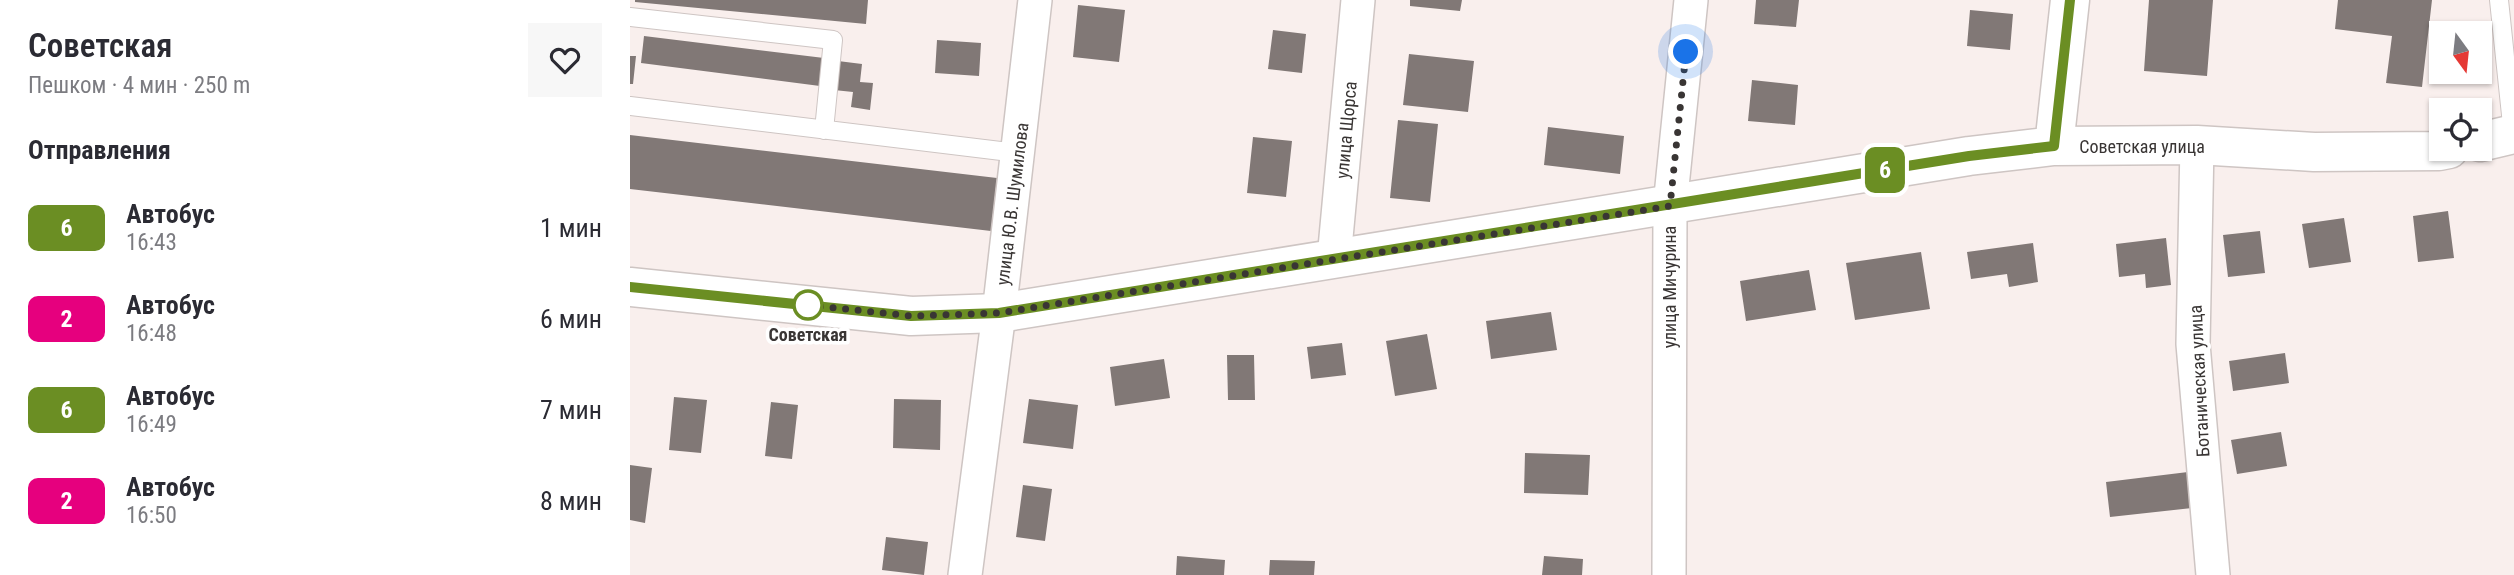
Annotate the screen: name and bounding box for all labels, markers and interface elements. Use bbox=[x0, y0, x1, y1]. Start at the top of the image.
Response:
north arrow bbox=[2429, 21, 2492, 84]
map controls bbox=[2429, 21, 2492, 161]
button: heart bbox=[528, 23, 602, 97]
text: Советская bbox=[28, 26, 172, 65]
your location bbox=[1668, 34, 1703, 69]
text: Пешком · 4 мин · 250 m bbox=[28, 72, 250, 99]
street label: улица Щорса bbox=[1331, 80, 1361, 180]
button: locate bbox=[2429, 98, 2492, 161]
street label: улица Ю.В. Шумилова bbox=[992, 121, 1032, 287]
text: Отправления bbox=[28, 135, 171, 165]
street label: Советская улица bbox=[2079, 136, 2205, 157]
line badge: 6 bbox=[1862, 147, 1908, 193]
text: 6 bbox=[1879, 156, 1891, 184]
text: Автобус bbox=[126, 199, 215, 229]
text: 1 мин bbox=[540, 213, 602, 243]
text: 6 bbox=[60, 214, 73, 242]
street label: улица Мичурина bbox=[1659, 226, 1680, 348]
text: 16:43 bbox=[126, 229, 177, 256]
text: Автобус bbox=[126, 290, 215, 320]
marker: Советская bbox=[793, 290, 823, 320]
text: 6 мин bbox=[540, 304, 602, 334]
street label: Ботаническая улица bbox=[2185, 304, 2213, 458]
text: 2 bbox=[60, 305, 73, 333]
text: 16:48 bbox=[126, 320, 177, 347]
place label: Советская bbox=[768, 324, 848, 345]
text: Автобус bbox=[126, 381, 215, 411]
text: 7 мин bbox=[540, 395, 602, 425]
text: 6 bbox=[60, 396, 73, 424]
text: 16:49 bbox=[126, 411, 177, 438]
text: Автобус bbox=[126, 472, 215, 502]
text: 8 мин bbox=[540, 486, 602, 516]
text: 2 bbox=[60, 487, 73, 515]
text: 16:50 bbox=[126, 502, 177, 529]

